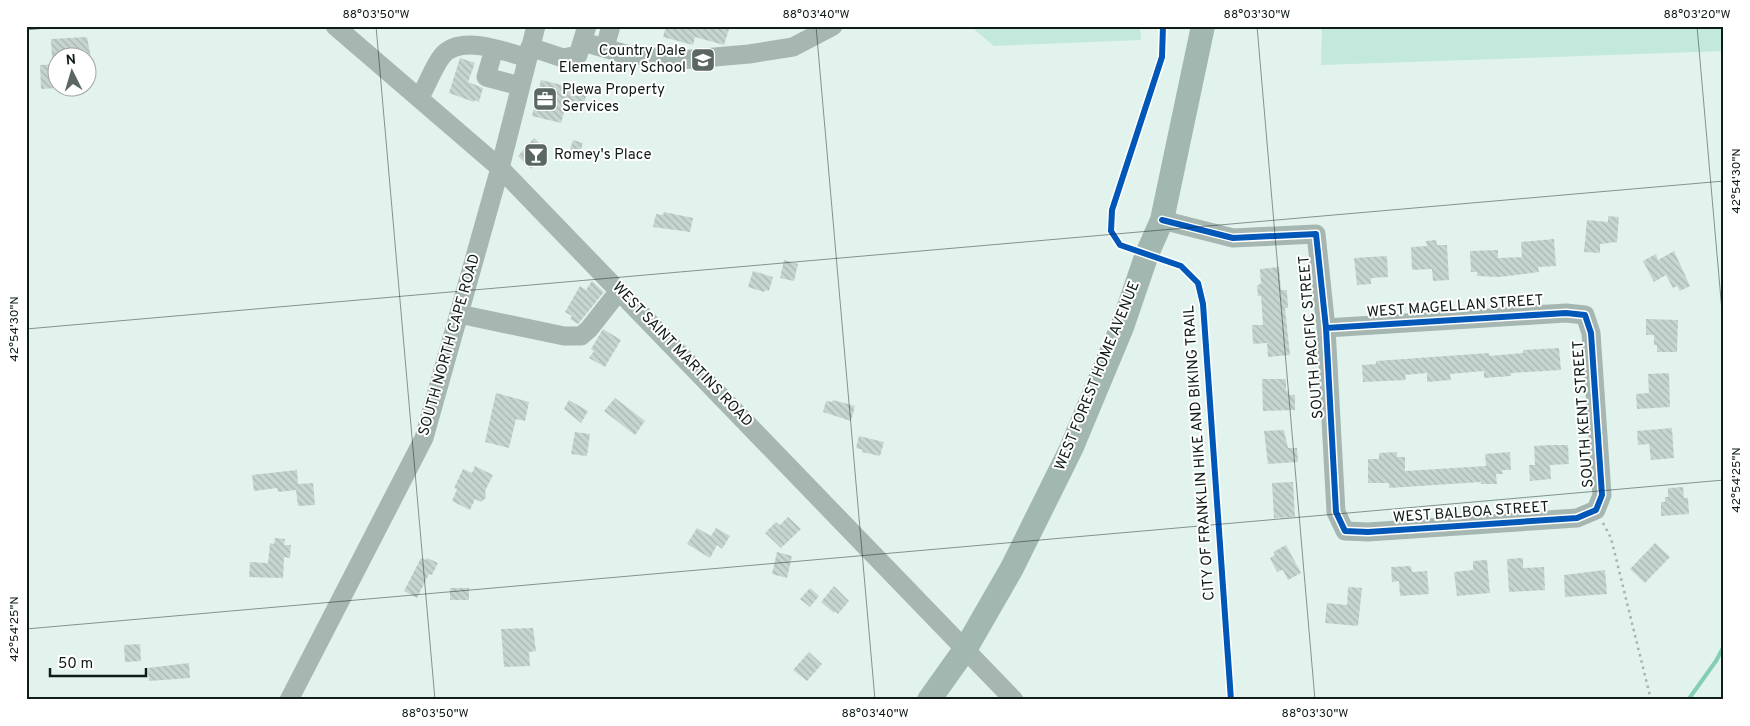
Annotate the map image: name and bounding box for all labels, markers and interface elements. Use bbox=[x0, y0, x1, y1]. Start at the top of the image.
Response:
text: 88°03'50"W bbox=[342, 7, 410, 23]
text: 88°03'40"W bbox=[782, 7, 850, 23]
text: 88°03'30"W bbox=[1224, 7, 1290, 23]
text: 88°03'20"W bbox=[1663, 7, 1731, 23]
place label: Country Dale Elementary School bbox=[559, 42, 686, 78]
school or university icon: Country Dale Elementary School bbox=[690, 47, 716, 73]
north arrow bbox=[48, 48, 98, 98]
text: N bbox=[65, 52, 77, 69]
place label: Plewa Property Services bbox=[562, 81, 665, 117]
office icon: Plewa Property Services bbox=[532, 86, 558, 112]
bar icon: Romey's Place bbox=[523, 142, 549, 168]
place label: Romey's Place bbox=[554, 146, 651, 165]
text: 42°54'30"N bbox=[1729, 148, 1745, 214]
street label: SOUTH NORTH CAPE ROAD bbox=[415, 252, 485, 438]
street label: SOUTH PACIFIC STREET bbox=[1295, 254, 1329, 420]
street label: WEST SAINT MARTINS ROAD bbox=[608, 279, 756, 431]
street label: WEST FOREST HOME AVENUE bbox=[1051, 279, 1145, 473]
street label: WEST MAGELLAN STREET bbox=[1366, 291, 1544, 323]
text: 42°54'30"N bbox=[7, 296, 23, 362]
street label: CITY OF FRANKLIN HIKE AND BIKING TRAIL bbox=[1180, 305, 1220, 601]
street label: SOUTH KENT STREET bbox=[1569, 340, 1599, 488]
text: 42°54'25"N bbox=[1729, 447, 1745, 513]
street label: WEST BALBOA STREET bbox=[1392, 498, 1550, 528]
text: 42°54'25"N bbox=[7, 596, 23, 662]
scale bar bbox=[50, 646, 146, 678]
text: 50 m bbox=[58, 655, 93, 674]
text: 88°03'50"W bbox=[401, 706, 469, 722]
text: 88°03'40"W bbox=[841, 706, 909, 722]
text: 88°03'30"W bbox=[1282, 706, 1348, 722]

